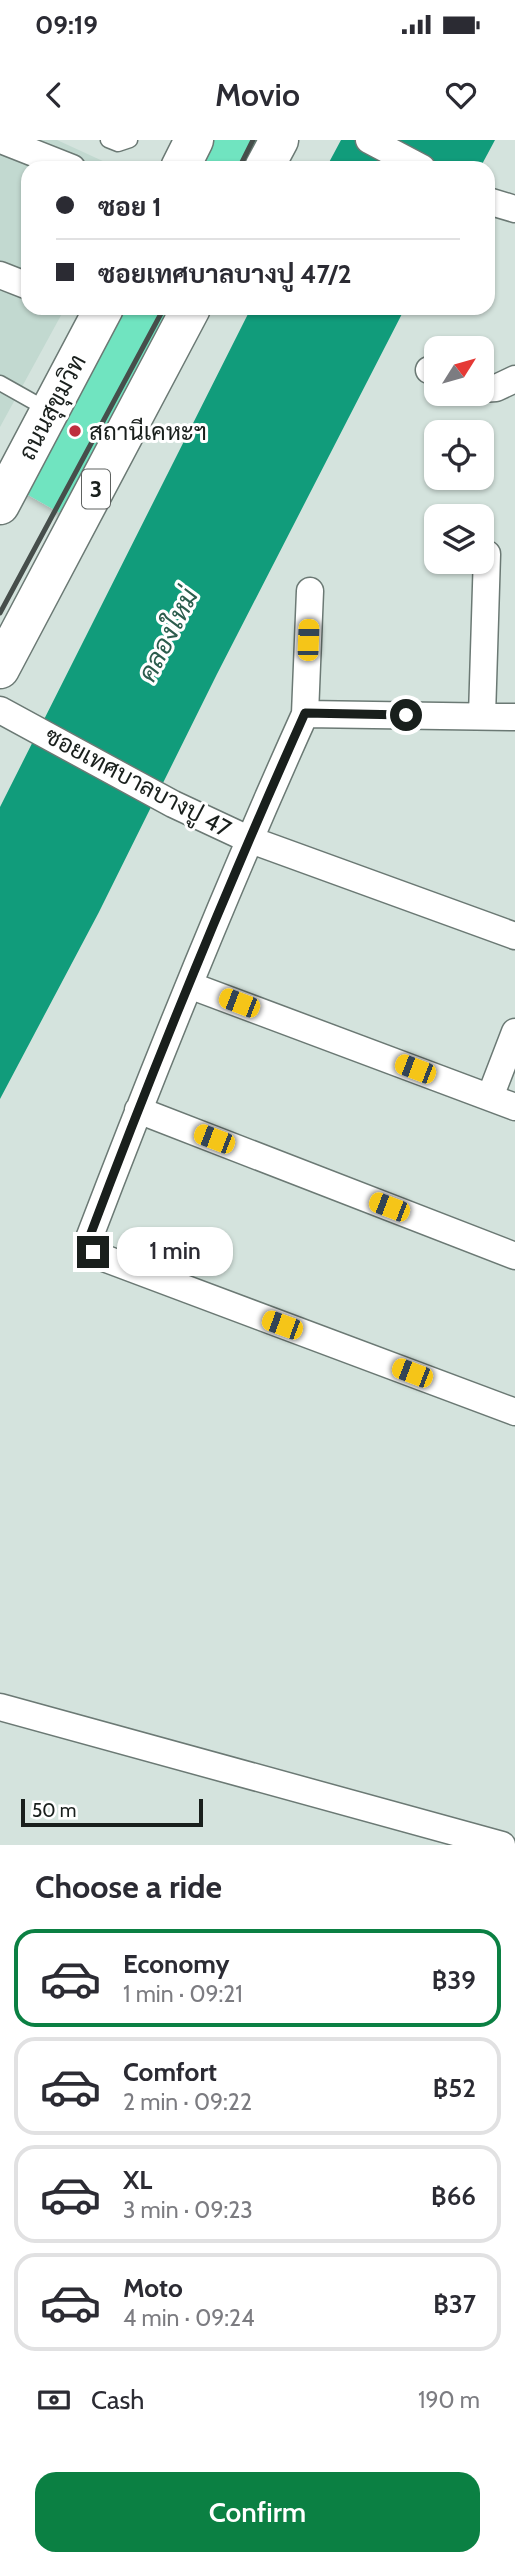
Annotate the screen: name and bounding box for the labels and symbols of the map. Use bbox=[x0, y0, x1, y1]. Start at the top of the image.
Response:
north arrow bbox=[424, 336, 494, 406]
street label: ถนนสุขุมวิท bbox=[12, 349, 94, 466]
place label: สถานีเคหะฯ bbox=[89, 417, 207, 446]
marker: สถานีเคหะฯ bbox=[67, 423, 83, 439]
road number: 3 bbox=[82, 470, 110, 508]
water label: คลองใหม่ bbox=[131, 581, 206, 687]
car bbox=[297, 619, 320, 661]
route start bbox=[390, 699, 422, 731]
street label: ซอยเทศบาลบางปู 47 bbox=[39, 721, 236, 846]
car bbox=[216, 986, 263, 1020]
car bbox=[392, 1052, 439, 1086]
car bbox=[191, 1122, 238, 1156]
car bbox=[366, 1190, 413, 1224]
callout: 1 min bbox=[118, 1228, 233, 1276]
route end bbox=[77, 1236, 109, 1268]
car bbox=[259, 1308, 306, 1342]
car bbox=[389, 1356, 436, 1390]
scale bar bbox=[21, 1796, 203, 1828]

